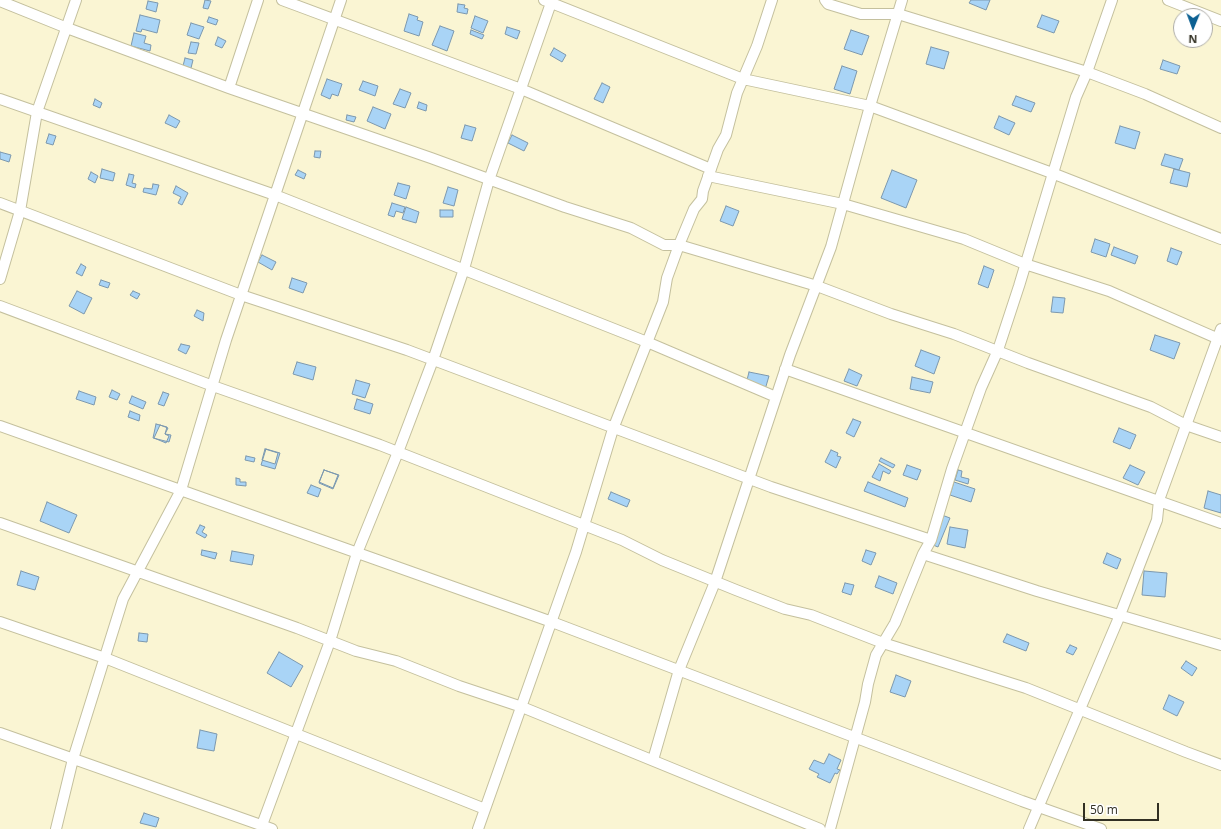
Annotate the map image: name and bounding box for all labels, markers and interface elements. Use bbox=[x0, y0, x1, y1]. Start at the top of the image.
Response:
north arrow bbox=[1173, 8, 1213, 48]
text: N bbox=[1188, 32, 1197, 47]
scale bar bbox=[1085, 795, 1161, 821]
text: 50 m bbox=[1090, 801, 1118, 818]

